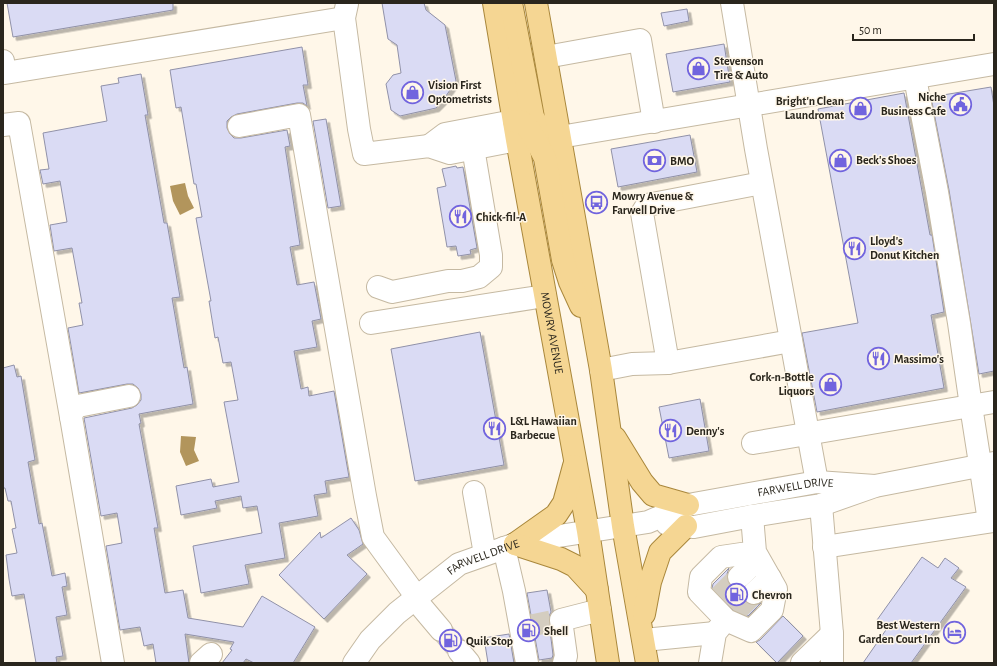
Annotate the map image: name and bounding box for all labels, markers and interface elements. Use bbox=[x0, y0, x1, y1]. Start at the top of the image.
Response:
scale bar bbox=[853, 16, 974, 42]
text: 50 m bbox=[859, 24, 882, 36]
shop icon: Stevenson Tire & Auto bbox=[685, 55, 711, 81]
place label: Stevenson Tire & Auto bbox=[714, 55, 768, 81]
shop icon: Vision First Optometrists bbox=[399, 79, 425, 105]
place label: Vision First Optometrists bbox=[428, 79, 492, 105]
place label: Niche Business Cafe bbox=[881, 91, 946, 117]
public building icon: Niche Business Cafe bbox=[948, 91, 974, 117]
place label: Bright'n Clean Laundromat bbox=[776, 95, 844, 121]
shop icon: Bright'n Clean Laundromat bbox=[847, 95, 873, 121]
shop icon: Beck's Shoes bbox=[827, 147, 853, 173]
bank icon: BMO bbox=[641, 148, 667, 174]
place label: Beck's Shoes bbox=[856, 154, 917, 166]
place label: BMO bbox=[670, 155, 695, 167]
bus stop icon: Mowry Avenue & Farwell Drive bbox=[583, 190, 609, 216]
place label: Mowry Avenue & Farwell Drive bbox=[612, 190, 694, 216]
restaurant icon: Chick-fil-A bbox=[448, 204, 474, 230]
place label: Chick-fil-A bbox=[476, 211, 527, 223]
restaurant icon: Lloyd's Donut Kitchen bbox=[841, 235, 867, 261]
place label: Lloyd's Donut Kitchen bbox=[870, 235, 939, 261]
street label: MOWRY AVENUE bbox=[539, 291, 565, 375]
restaurant icon: Massimo's bbox=[865, 346, 891, 372]
place label: Massimo's bbox=[894, 353, 944, 365]
place label: Cork-n-Bottle Liquors bbox=[750, 371, 814, 397]
shop icon: Cork-n-Bottle Liquors bbox=[817, 371, 843, 397]
restaurant icon: L&L Hawaiian Barbecue bbox=[482, 415, 508, 441]
place label: L&L Hawaiian Barbecue bbox=[510, 415, 577, 441]
restaurant icon: Denny's bbox=[658, 418, 684, 444]
place label: Denny's bbox=[686, 425, 725, 438]
street label: FARWELL DRIVE bbox=[756, 476, 834, 499]
street label: FARWELL DRIVE bbox=[445, 537, 521, 577]
fuel station icon: Chevron bbox=[724, 582, 750, 608]
place label: Chevron bbox=[752, 589, 792, 601]
fuel station icon: Shell bbox=[516, 618, 542, 644]
place label: Best Western Garden Court Inn bbox=[859, 619, 940, 645]
hotel icon: Best Western Garden Court Inn bbox=[942, 619, 968, 645]
place label: Shell bbox=[544, 625, 568, 637]
fuel station icon: Quik Stop bbox=[437, 628, 463, 654]
place label: Quik Stop bbox=[466, 635, 513, 648]

